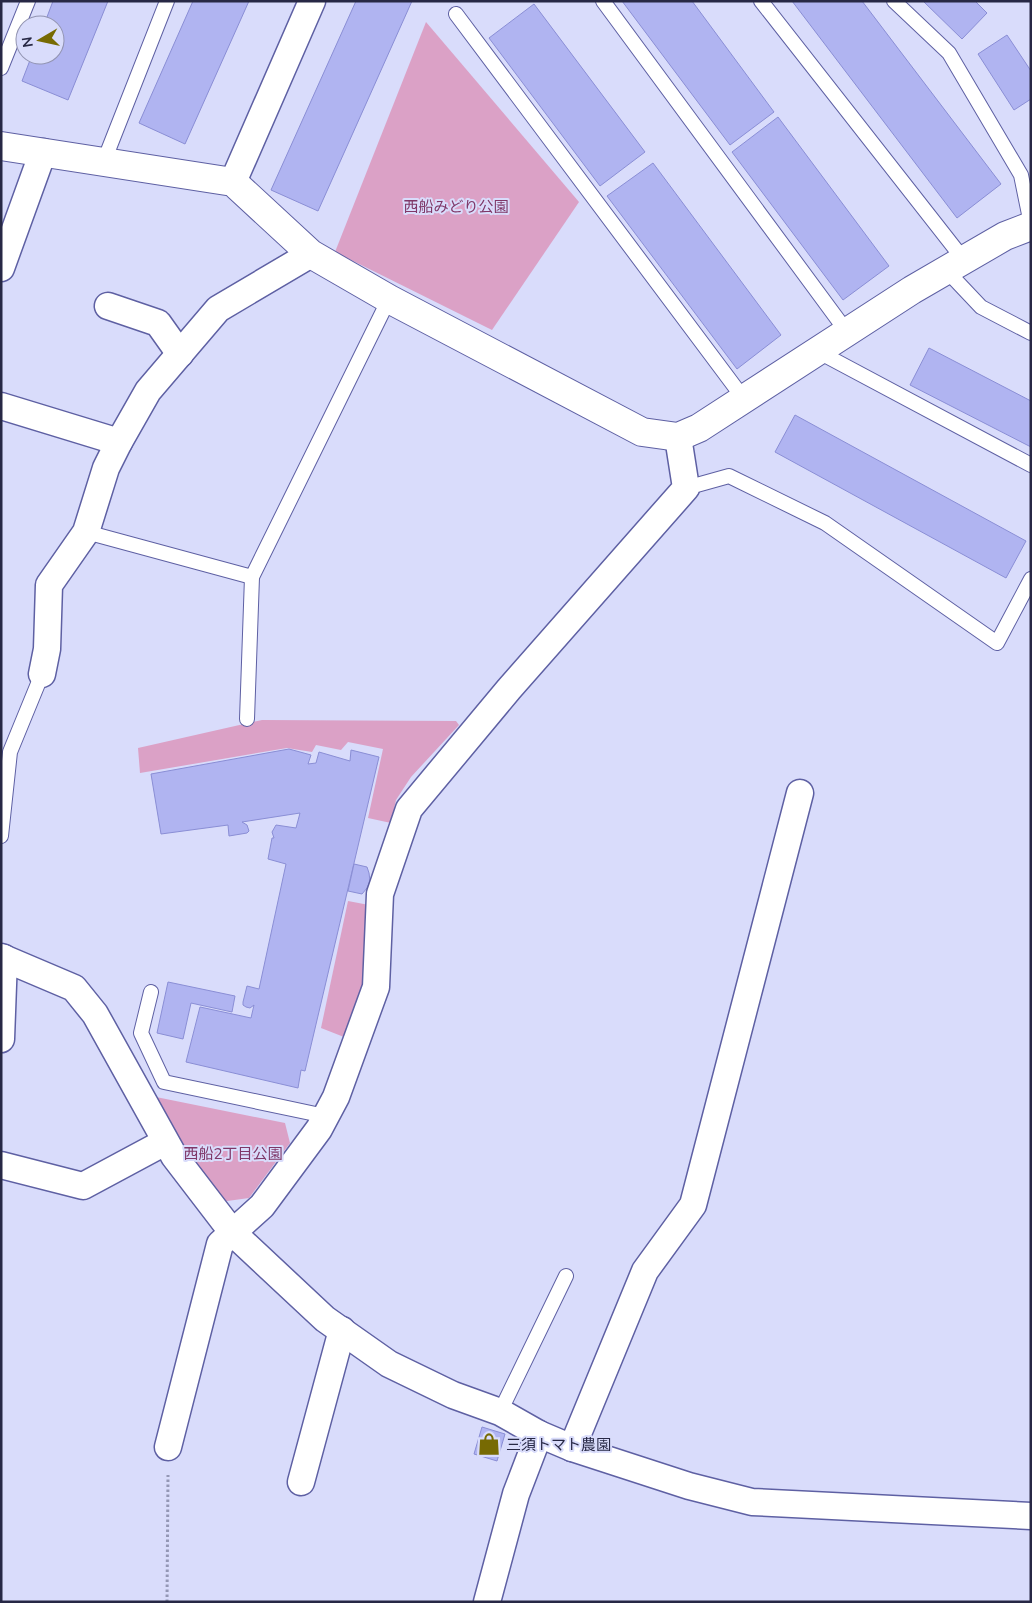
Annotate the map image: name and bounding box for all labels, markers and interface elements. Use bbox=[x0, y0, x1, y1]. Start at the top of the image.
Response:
north arrow bbox=[15, 15, 65, 65]
text: N bbox=[17, 35, 37, 49]
park label: 西船みどり公園 bbox=[403, 197, 509, 216]
park label: 西船2丁目公園 bbox=[183, 1144, 283, 1163]
shop icon: 三須トマト農園 bbox=[476, 1431, 502, 1457]
place label: 三須トマト農園 bbox=[506, 1435, 611, 1454]

